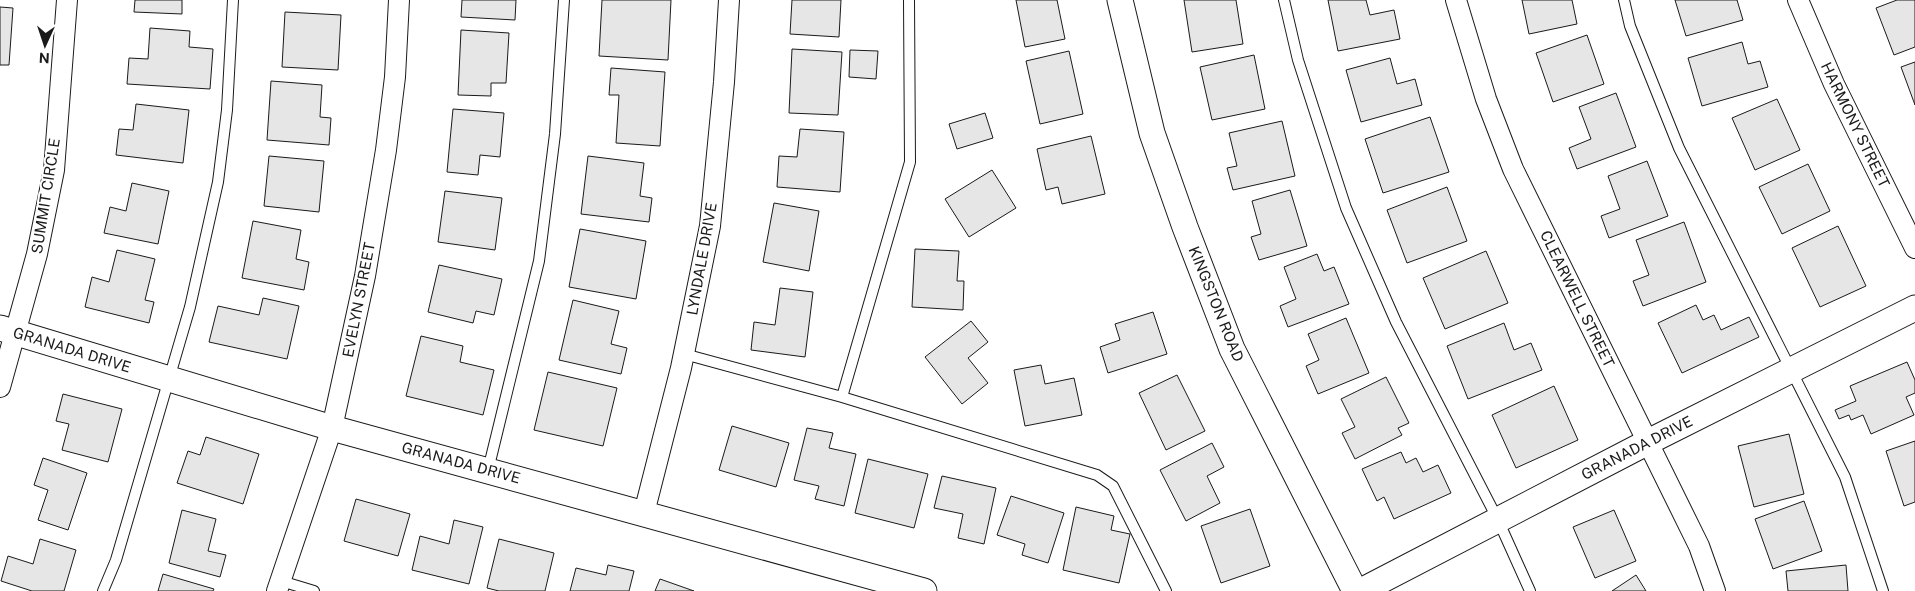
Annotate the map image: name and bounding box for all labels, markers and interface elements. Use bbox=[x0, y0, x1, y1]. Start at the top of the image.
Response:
north arrow bbox=[20, 20, 70, 70]
text: N bbox=[38, 50, 50, 66]
street label: HARMONY STREET bbox=[1818, 59, 1893, 190]
street label: SUMMIT CIRCLE bbox=[28, 137, 63, 255]
street label: LYNDALE DRIVE bbox=[683, 201, 720, 317]
street label: CLEARWELL STREET bbox=[1537, 228, 1618, 370]
street label: EVELYN STREET bbox=[339, 241, 378, 359]
street label: KINGSTON ROAD bbox=[1186, 244, 1247, 364]
street label: GRANADA DRIVE bbox=[11, 324, 133, 376]
street label: GRANADA DRIVE bbox=[1578, 412, 1695, 483]
street label: GRANADA DRIVE bbox=[400, 438, 522, 487]

